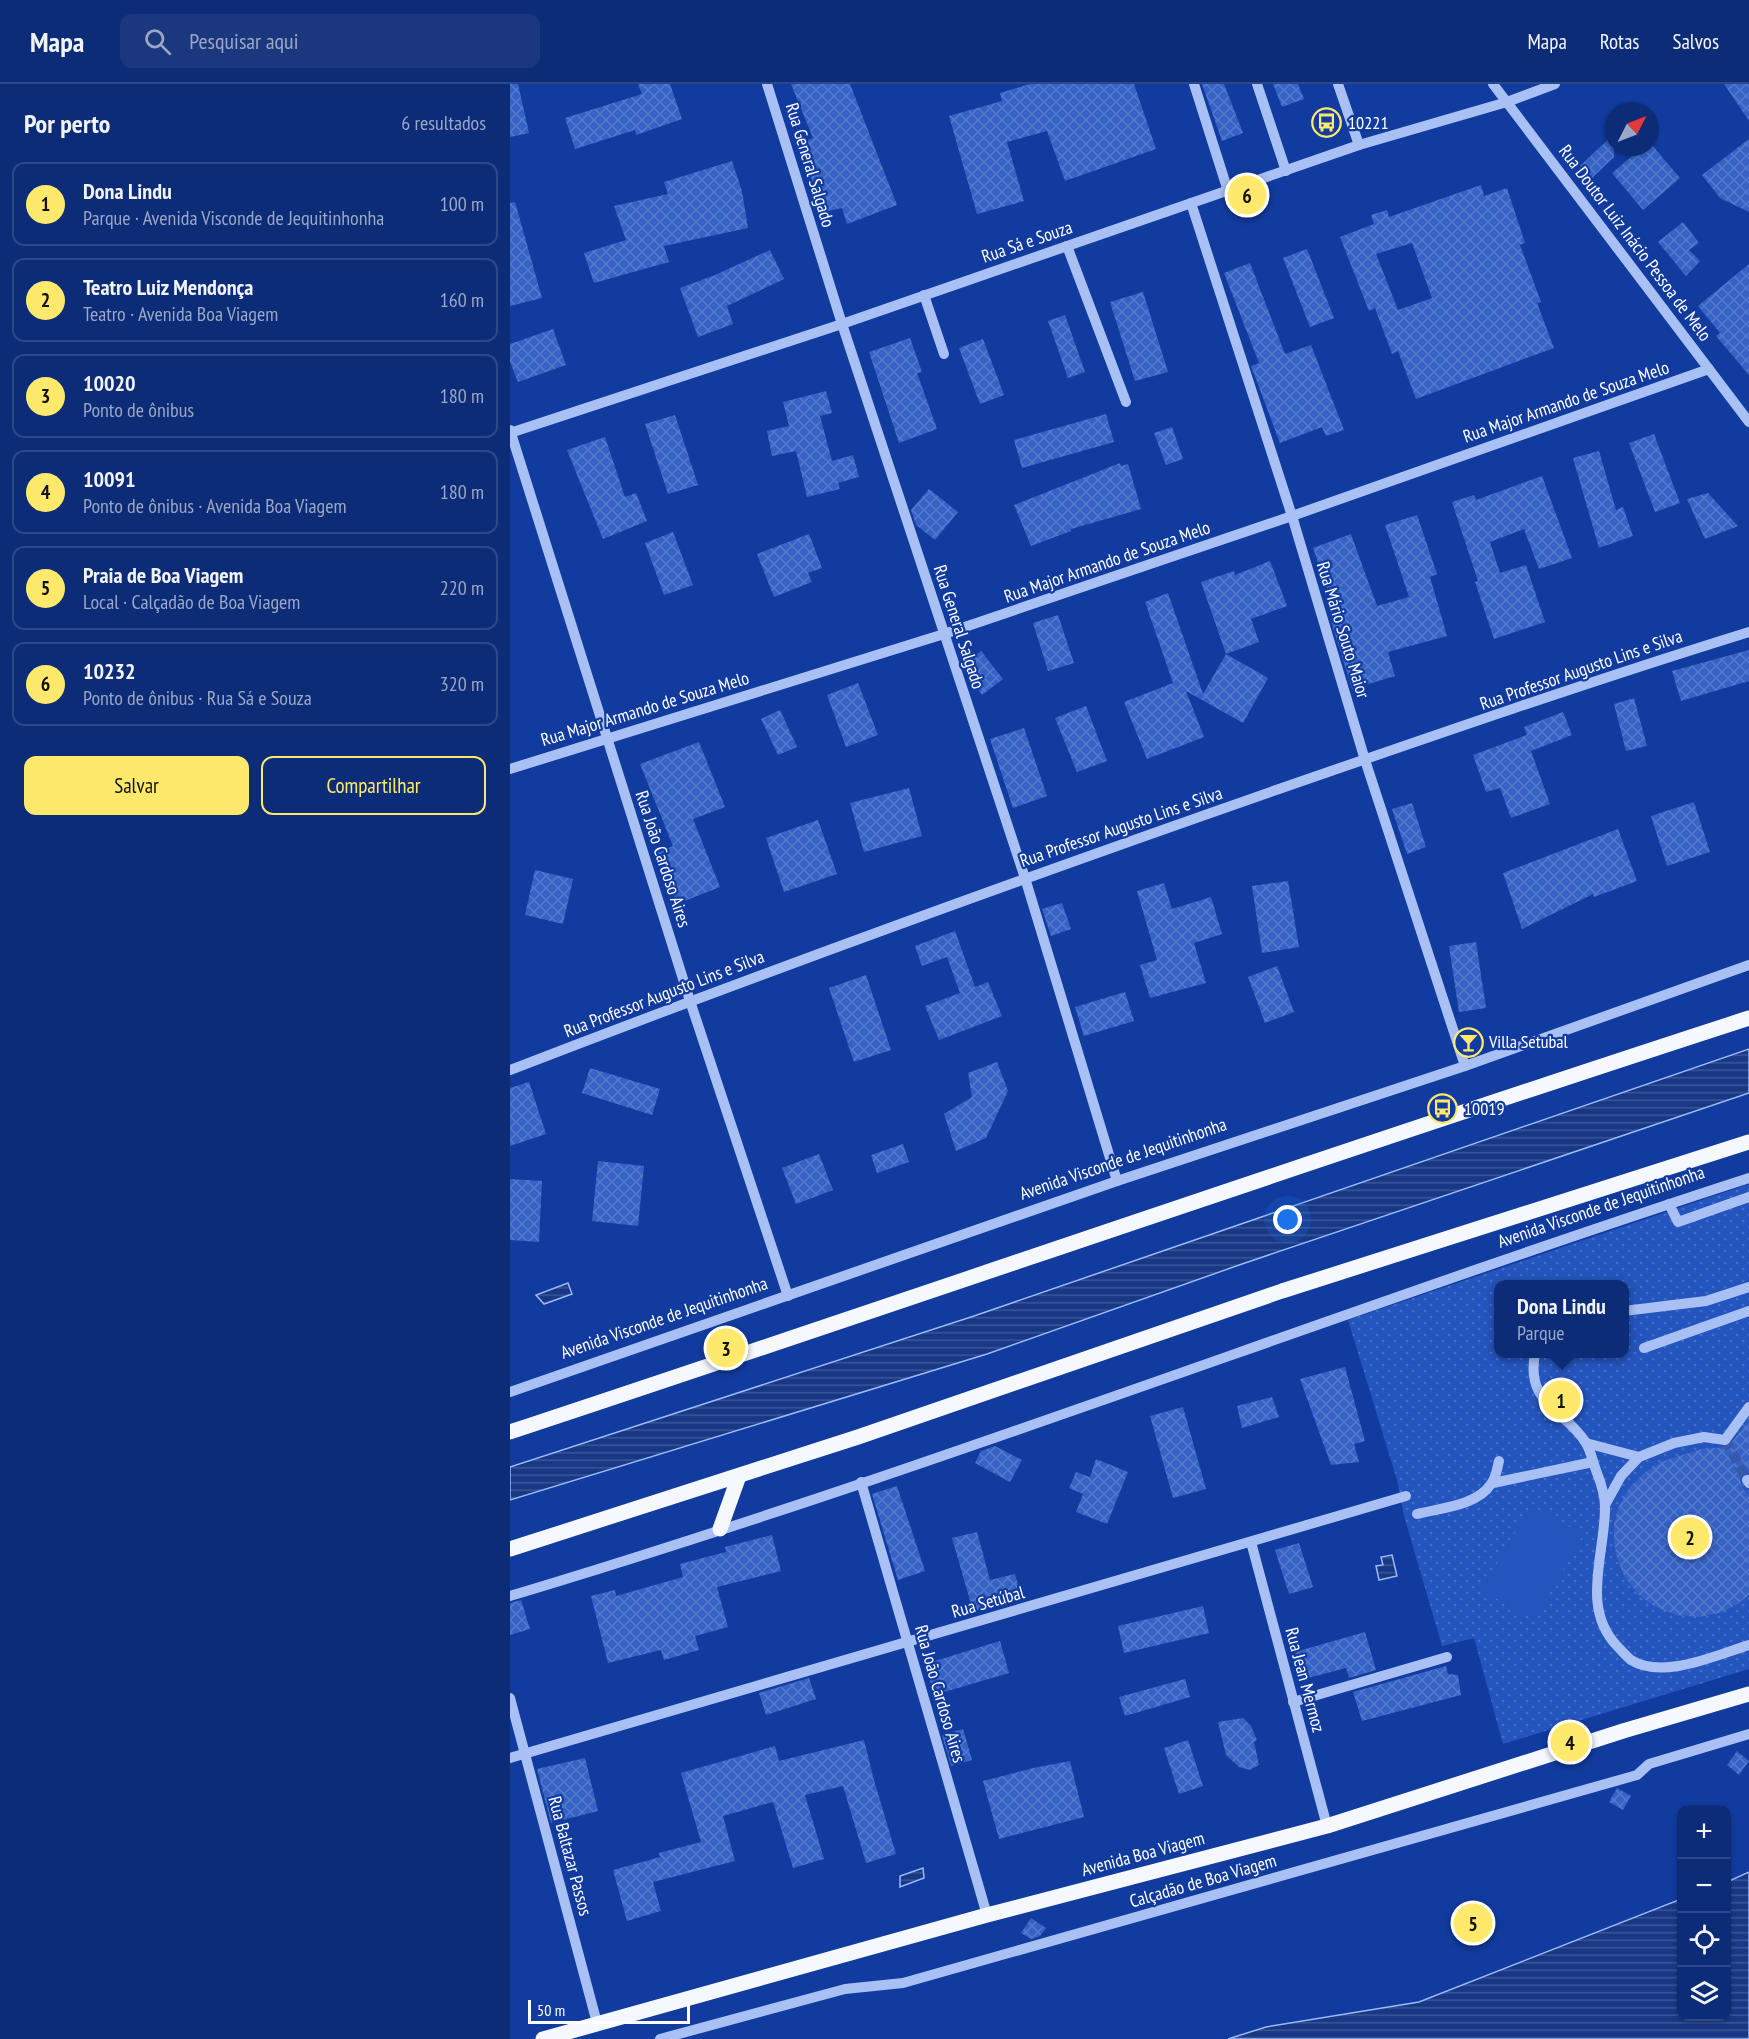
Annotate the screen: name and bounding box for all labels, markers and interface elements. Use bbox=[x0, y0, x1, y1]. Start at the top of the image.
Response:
search box bbox=[120, 14, 540, 68]
text: Mapa bbox=[30, 23, 84, 60]
icon: search bbox=[141, 25, 174, 58]
text: Pesquisar aqui bbox=[189, 27, 298, 55]
text: Mapa bbox=[1527, 28, 1567, 55]
text: Rotas bbox=[1600, 28, 1639, 55]
text: Salvos bbox=[1672, 28, 1719, 55]
street label: Rua General Salgado bbox=[781, 100, 840, 230]
north arrow bbox=[1605, 102, 1659, 156]
text: Por perto bbox=[24, 107, 110, 140]
bus stop icon: 10221 bbox=[1311, 107, 1343, 139]
text: 6 resultados bbox=[401, 110, 486, 136]
place label: 10221 bbox=[1348, 111, 1389, 134]
street label: Rua Doutor Luiz Inácio Pessoa de Melo bbox=[1554, 140, 1717, 346]
pin: 6 bbox=[1228, 172, 1266, 218]
text: Dona Lindu bbox=[83, 177, 172, 205]
text: 1 bbox=[41, 191, 50, 217]
text: 100 m bbox=[440, 191, 484, 217]
text: Parque · Avenida Visconde de Jequitinhonha bbox=[83, 205, 384, 231]
street label: Rua Sá e Souza bbox=[978, 215, 1075, 268]
text: Teatro Luiz Mendonça bbox=[83, 273, 253, 301]
text: 2 bbox=[41, 287, 50, 313]
text: 160 m bbox=[440, 287, 484, 313]
text: Teatro · Avenida Boa Viagem bbox=[83, 301, 278, 327]
street label: Rua Major Armando de Souza Melo bbox=[1460, 355, 1672, 448]
text: 10020 bbox=[83, 369, 136, 397]
text: 3 bbox=[41, 383, 50, 409]
text: 180 m bbox=[440, 383, 484, 409]
text: Ponto de ônibus bbox=[83, 397, 194, 423]
text: 10091 bbox=[83, 465, 136, 493]
text: 4 bbox=[41, 479, 50, 505]
text: 180 m bbox=[440, 479, 484, 505]
text: Ponto de ônibus · Avenida Boa Viagem bbox=[83, 493, 347, 519]
street label: Rua Major Armando de Souza Melo bbox=[1001, 515, 1213, 608]
street label: Rua Mário Souto Maior bbox=[1312, 559, 1375, 701]
text: Praia de Boa Viagem bbox=[83, 561, 243, 589]
street label: Rua General Salgado bbox=[929, 562, 990, 692]
text: 5 bbox=[41, 575, 50, 601]
text: 220 m bbox=[440, 575, 484, 601]
text: Local · Calçadão de Boa Viagem bbox=[83, 589, 300, 615]
street label: Rua Professor Augusto Lins e Silva bbox=[1477, 624, 1685, 715]
text: 10232 bbox=[83, 657, 136, 685]
street label: Rua Major Armando de Souza Melo bbox=[538, 666, 752, 751]
text: 6 bbox=[41, 671, 50, 697]
text: 320 m bbox=[440, 671, 484, 697]
text: Ponto de ônibus · Rua Sá e Souza bbox=[83, 685, 312, 711]
button: Salvar bbox=[24, 756, 249, 815]
button: Compartilhar bbox=[261, 756, 486, 815]
street label: Rua Professor Augusto Lins e Silva bbox=[1017, 781, 1225, 872]
street label: Rua João Cardoso Aires bbox=[631, 788, 696, 930]
street label: Rua Professor Augusto Lins e Silva bbox=[560, 945, 767, 1042]
bar icon: Villa Setubal bbox=[1452, 1026, 1484, 1058]
place label: Villa Setubal bbox=[1488, 1030, 1569, 1053]
bus stop icon: 10019 bbox=[1427, 1093, 1459, 1125]
place label: 10019 bbox=[1464, 1097, 1505, 1120]
street label: Avenida Visconde de Jequitinhonha bbox=[1016, 1112, 1229, 1205]
street label: Avenida Visconde de Jequitinhonha bbox=[1494, 1160, 1707, 1253]
your location bbox=[1273, 1205, 1302, 1234]
street label: Avenida Visconde de Jequitinhonha bbox=[557, 1271, 770, 1364]
popup bbox=[1494, 1280, 1629, 1358]
text: Dona Lindu bbox=[1517, 1292, 1606, 1320]
text: Parque bbox=[1517, 1320, 1565, 1346]
pin: 3 bbox=[706, 1326, 746, 1370]
pin: 1 bbox=[1542, 1378, 1580, 1422]
pin: 2 bbox=[1670, 1514, 1710, 1560]
street label: Rua Setúbal bbox=[949, 1580, 1028, 1623]
street label: Rua João Cardoso Aires bbox=[910, 1622, 971, 1765]
street label: Rua Jean Mermoz bbox=[1280, 1625, 1331, 1735]
pin: 4 bbox=[1550, 1720, 1590, 1764]
street label: Rua Baltazar Passos bbox=[543, 1794, 597, 1918]
map controls bbox=[1677, 1805, 1731, 2021]
button: + bbox=[1677, 1805, 1731, 1859]
street label: Avenida Boa Viagem bbox=[1079, 1826, 1207, 1881]
street label: Calçadão de Boa Viagem bbox=[1127, 1849, 1279, 1913]
button: − bbox=[1677, 1859, 1731, 1913]
pin: 5 bbox=[1454, 1900, 1492, 1946]
button: locate bbox=[1677, 1913, 1731, 1967]
button: layers bbox=[1677, 1967, 1731, 2021]
scale bar bbox=[528, 1997, 690, 2024]
text: 50 m bbox=[537, 2000, 565, 2020]

